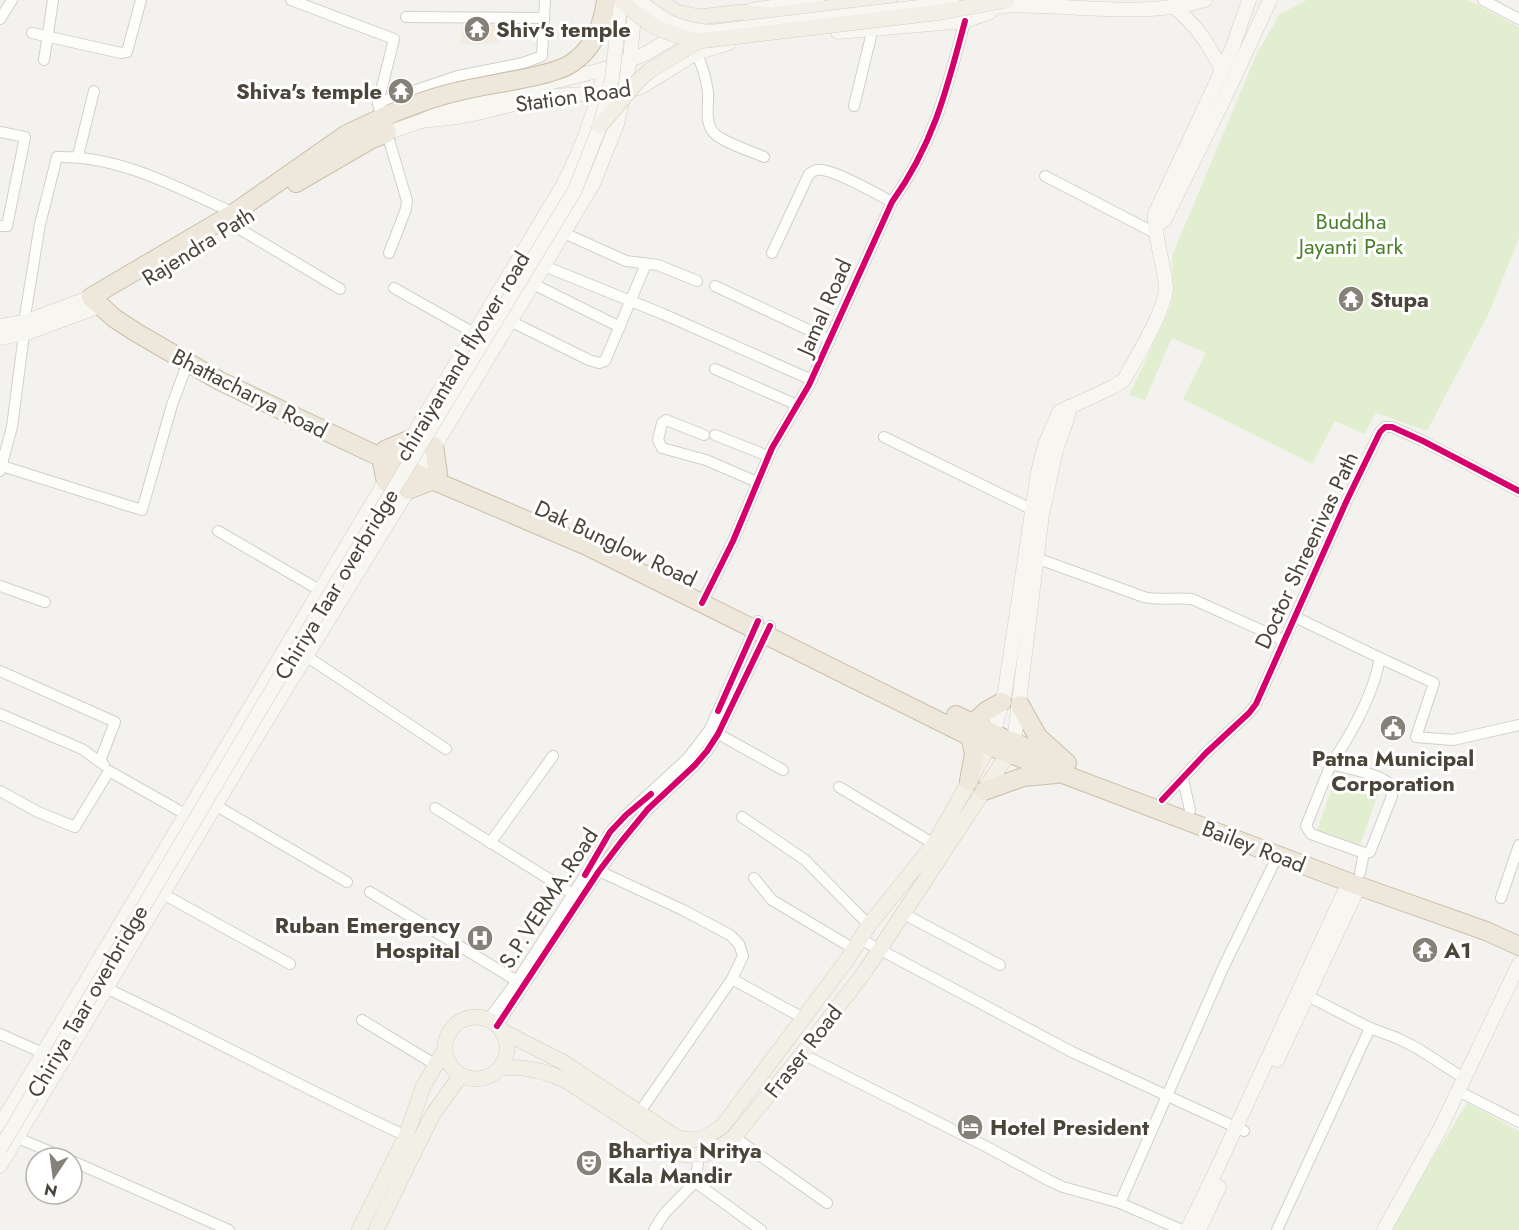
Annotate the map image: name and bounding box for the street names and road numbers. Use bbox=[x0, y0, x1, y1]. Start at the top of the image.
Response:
street label: Station Road bbox=[513, 72, 633, 120]
street label: Rajendra Path bbox=[136, 199, 260, 293]
street label: chiraiyantand flyover road bbox=[387, 245, 537, 467]
street label: Jamal Road bbox=[787, 254, 860, 363]
street label: Bhattacharya Road bbox=[167, 340, 333, 446]
street label: Doctor Shreenivas Path bbox=[1246, 446, 1366, 654]
street label: Chiriya Taar overbridge bbox=[266, 482, 406, 686]
street label: Dak Bunglow Road bbox=[530, 491, 702, 595]
street label: Bailey Road bbox=[1198, 812, 1310, 880]
street label: S.P.VERMA.Road bbox=[491, 821, 605, 975]
street label: Chiriya Taar overbridge bbox=[19, 899, 155, 1103]
street label: Fraser Road bbox=[756, 998, 850, 1104]

